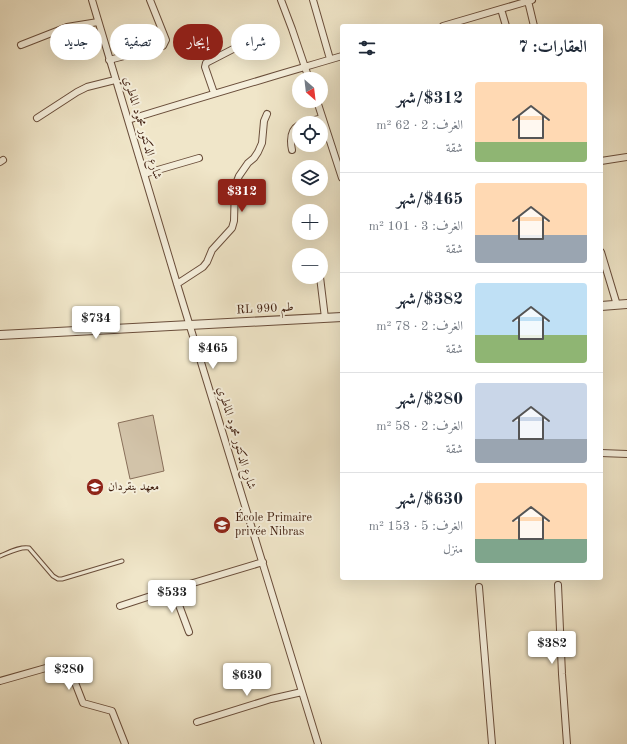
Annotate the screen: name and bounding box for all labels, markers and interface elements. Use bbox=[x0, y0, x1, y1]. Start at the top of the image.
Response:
chip: جديد bbox=[50, 24, 102, 60]
chip: تصفية bbox=[110, 24, 165, 60]
chip: إيجار bbox=[173, 24, 223, 60]
chip: شراء bbox=[231, 24, 280, 60]
icon: filters bbox=[356, 37, 378, 59]
text: العقارات: 7 bbox=[518, 39, 587, 56]
north arrow bbox=[292, 72, 328, 108]
map controls bbox=[292, 72, 328, 284]
street label: شارع الدكتور محمود الماطري bbox=[117, 75, 164, 182]
text: $312/شهر bbox=[396, 90, 463, 107]
icon: home bbox=[507, 98, 555, 146]
button: locate bbox=[292, 116, 328, 152]
text: الغرف: 2 · 62 m² bbox=[376, 119, 463, 132]
text: شقة bbox=[446, 142, 463, 155]
button: layers bbox=[292, 160, 328, 196]
pin: $312 bbox=[218, 179, 266, 213]
text: $312 bbox=[227, 185, 257, 198]
text: $465/شهر bbox=[396, 191, 463, 208]
icon: home bbox=[507, 199, 555, 247]
button: + bbox=[292, 204, 328, 240]
text: الغرف: 3 · 101 m² bbox=[369, 220, 463, 233]
text: شقة bbox=[446, 243, 463, 256]
button: − bbox=[292, 248, 328, 284]
text: $382/شهر bbox=[396, 291, 463, 308]
icon: home bbox=[507, 299, 555, 347]
street label: RL طم 990 bbox=[236, 301, 294, 320]
pin: $734 bbox=[72, 306, 120, 340]
text: $734 bbox=[81, 312, 111, 325]
text: الغرف: 2 · 78 m² bbox=[376, 320, 463, 333]
pin: $465 bbox=[189, 336, 237, 370]
text: $465 bbox=[198, 342, 228, 355]
text: شقة bbox=[446, 343, 463, 356]
street label: شارع الدكتور محمود الماطري bbox=[211, 385, 258, 492]
text: $280/شهر bbox=[396, 391, 463, 408]
icon: home bbox=[507, 399, 555, 447]
text: الغرف: 2 · 58 m² bbox=[376, 420, 463, 433]
text: شقة bbox=[446, 443, 463, 456]
school or university icon: معهد بنقردان bbox=[85, 477, 105, 497]
place label: معهد بنقردان bbox=[108, 481, 159, 494]
text: $630/شهر bbox=[396, 491, 463, 508]
icon: home bbox=[507, 499, 555, 547]
place label: École Primaire privée Nibras bbox=[235, 509, 313, 538]
school or university icon: École Primaire privée Nibras bbox=[212, 515, 232, 535]
text: الغرف: 5 · 153 m² bbox=[369, 520, 463, 533]
text: منزل bbox=[443, 543, 463, 556]
pin: $533 bbox=[148, 580, 196, 614]
text: $533 bbox=[157, 586, 187, 599]
pin: $382 bbox=[528, 631, 576, 665]
text: $382 bbox=[537, 637, 567, 650]
pin: $280 bbox=[45, 657, 93, 691]
text: $280 bbox=[54, 663, 84, 676]
pin: $630 bbox=[223, 663, 271, 697]
text: $630 bbox=[232, 669, 262, 682]

